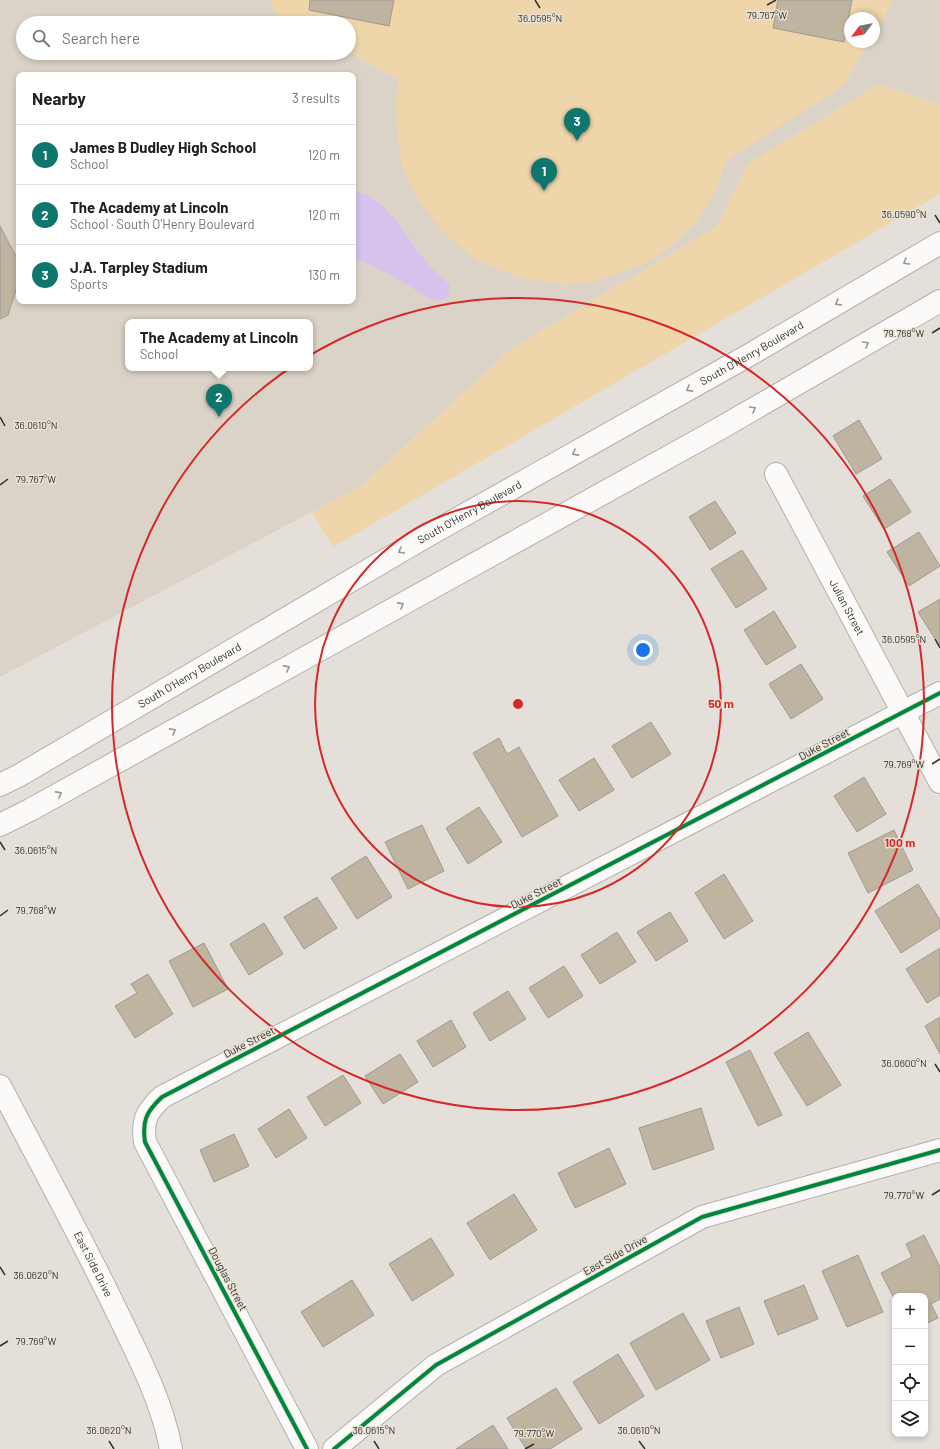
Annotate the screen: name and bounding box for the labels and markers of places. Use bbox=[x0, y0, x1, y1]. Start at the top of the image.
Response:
pin: 3 bbox=[564, 108, 590, 141]
pin: 1 bbox=[531, 158, 557, 191]
pin: 2 bbox=[206, 384, 232, 417]
centre of rings bbox=[511, 697, 525, 711]

